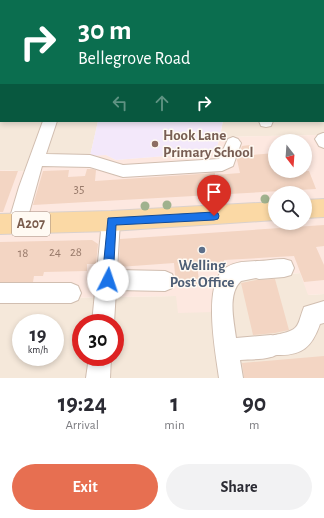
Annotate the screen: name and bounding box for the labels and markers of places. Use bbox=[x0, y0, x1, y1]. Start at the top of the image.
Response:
place label: Hook Lane Primary School bbox=[163, 128, 254, 160]
marker: Hook Lane Primary School bbox=[150, 139, 160, 149]
pin bbox=[197, 175, 231, 216]
marker: Welling Post Office bbox=[197, 245, 207, 255]
place label: Welling Post Office bbox=[170, 258, 234, 290]

